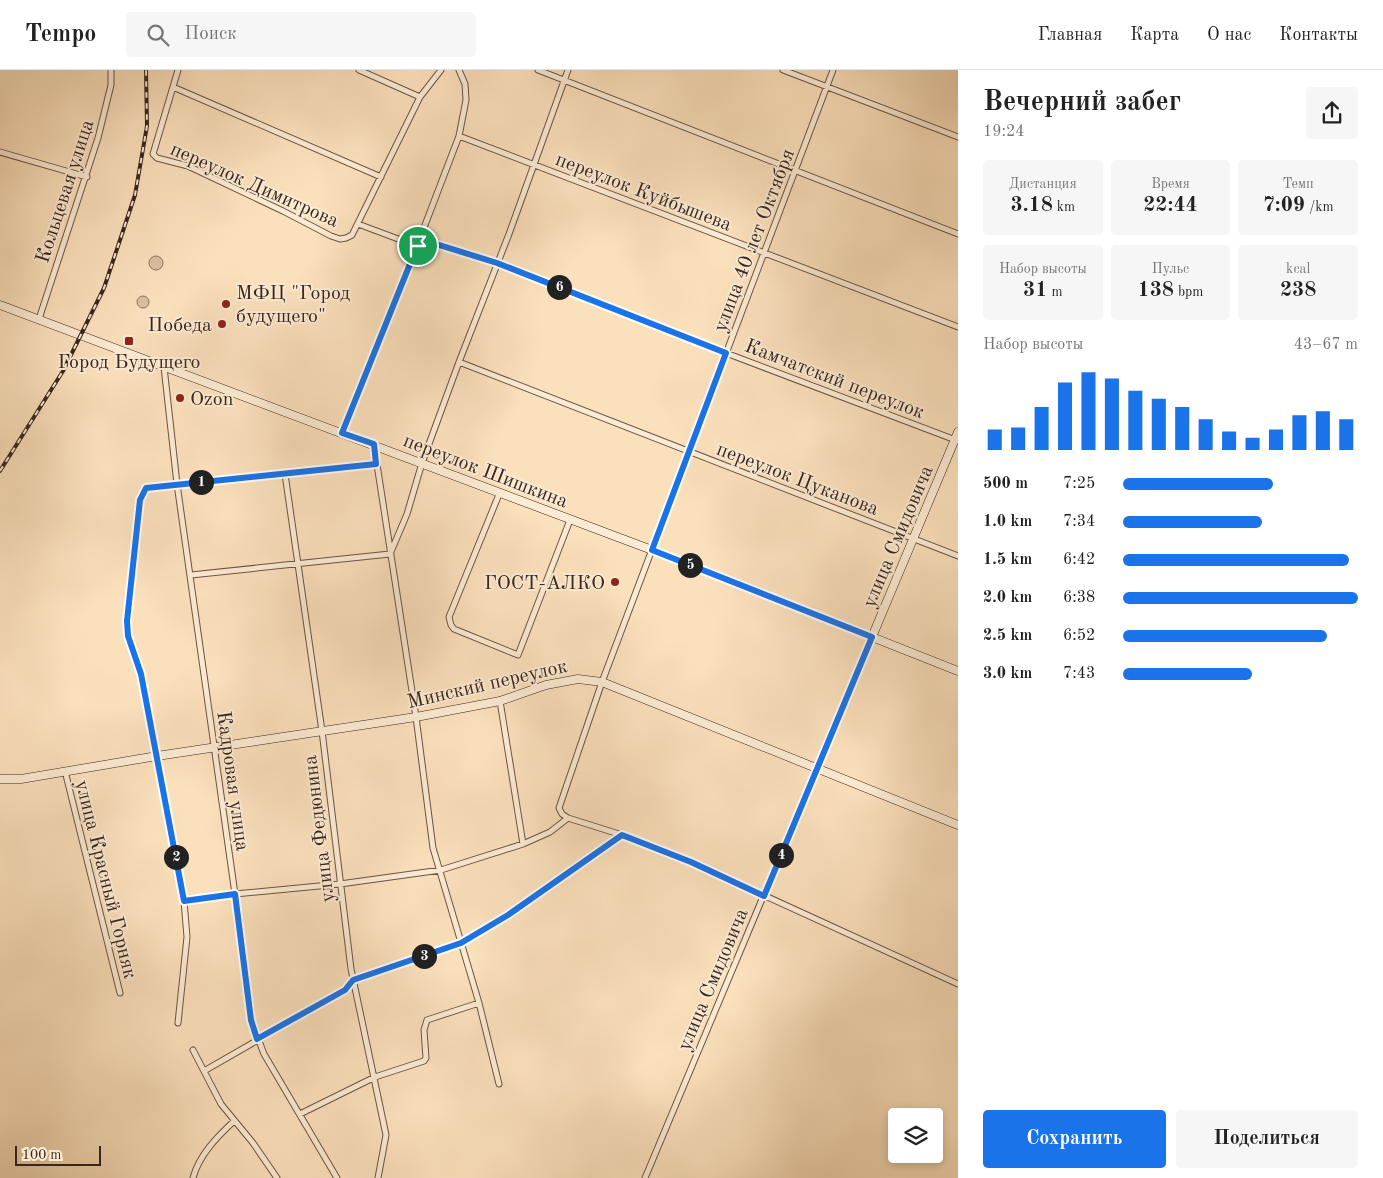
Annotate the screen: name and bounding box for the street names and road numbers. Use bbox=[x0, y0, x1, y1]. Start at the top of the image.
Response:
street label: Кольцевая улица bbox=[33, 117, 99, 266]
street label: переулок Димитрова bbox=[167, 140, 341, 232]
street label: улица 40 лет Октября bbox=[711, 146, 799, 335]
street label: переулок Куйбышева bbox=[553, 150, 734, 236]
street label: Камчатский переулок bbox=[742, 336, 927, 423]
street label: переулок Шишкина bbox=[400, 431, 570, 513]
street label: переулок Цуканова bbox=[714, 440, 881, 520]
street label: улица Смидовича bbox=[860, 463, 938, 611]
street label: Минский переулок bbox=[405, 657, 569, 713]
street label: Кадровая улица bbox=[212, 710, 252, 853]
street label: улица Федюнина bbox=[301, 754, 339, 904]
street label: улица Красный Горняк bbox=[71, 778, 139, 981]
street label: улица Смидовича bbox=[675, 906, 753, 1054]

